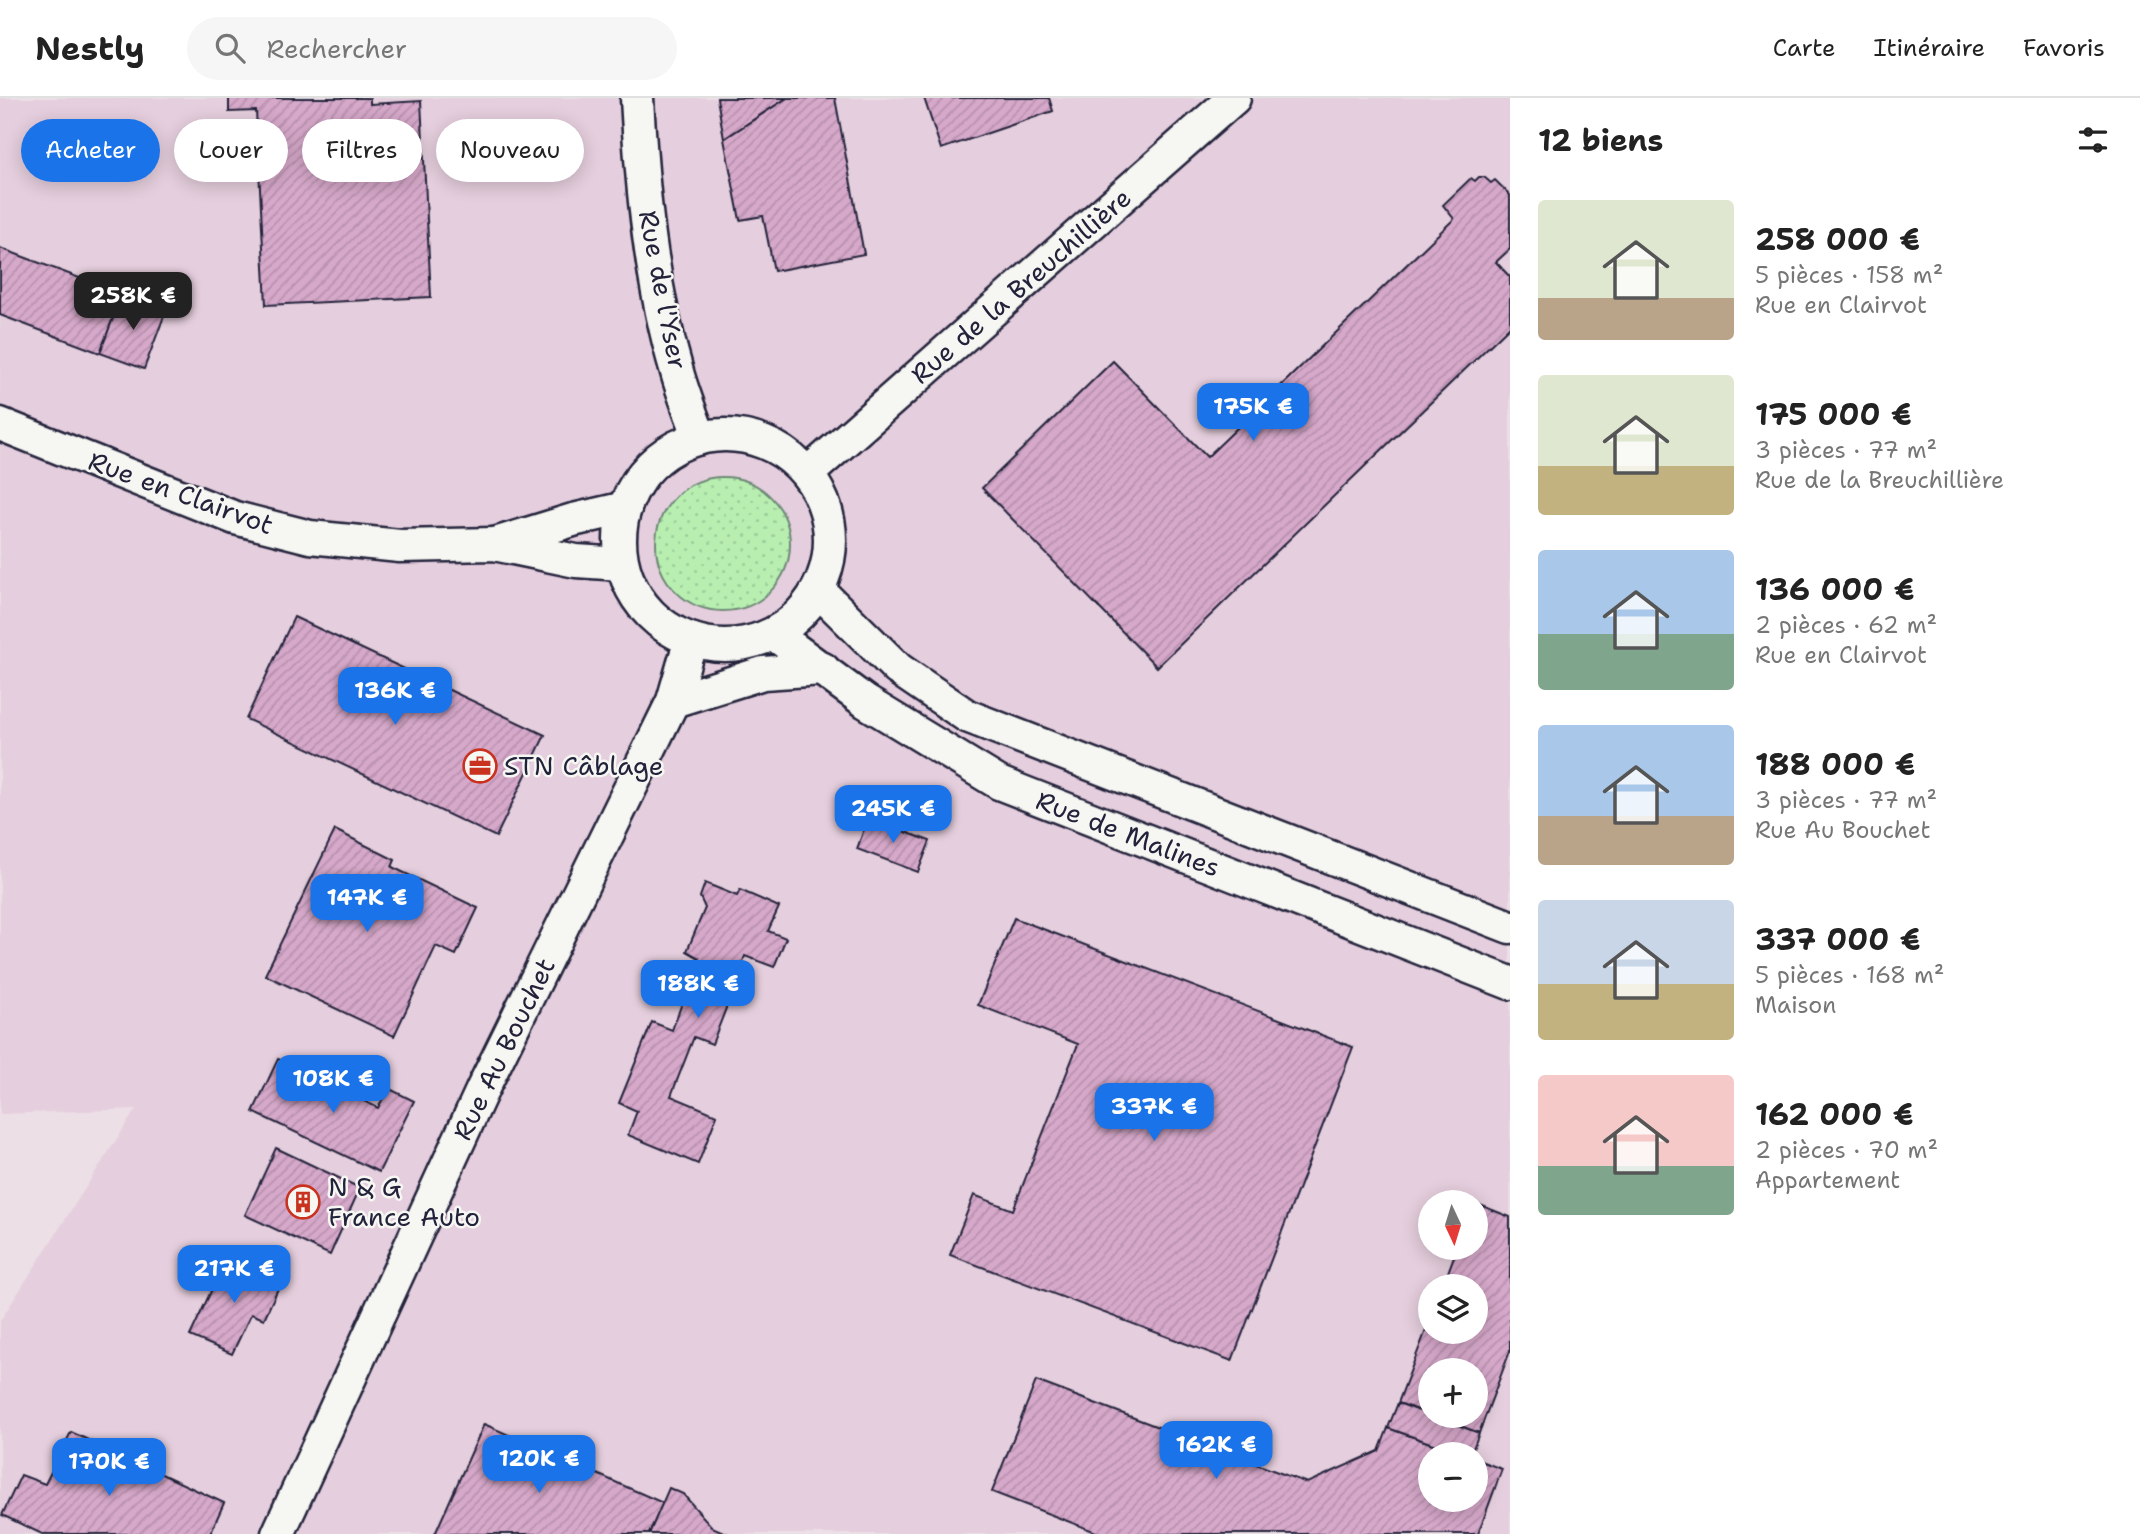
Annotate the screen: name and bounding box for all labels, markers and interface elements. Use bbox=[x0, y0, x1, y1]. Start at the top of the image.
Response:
search box bbox=[187, 17, 677, 80]
text: Nestly bbox=[35, 26, 145, 71]
icon: search bbox=[211, 29, 249, 67]
text: Rechercher bbox=[267, 31, 407, 66]
text: Carte bbox=[1773, 32, 1836, 64]
text: Itinéraire bbox=[1874, 32, 1985, 64]
text: Favoris bbox=[2023, 32, 2105, 64]
chip: Acheter bbox=[21, 119, 160, 182]
chip: Louer bbox=[174, 119, 288, 182]
chip: Filtres bbox=[302, 119, 422, 182]
chip: Nouveau bbox=[436, 119, 584, 182]
text: 12 biens bbox=[1538, 120, 1663, 161]
icon: filters bbox=[2074, 121, 2112, 159]
street label: Rue de la Breuchillière bbox=[903, 180, 1138, 391]
street label: Rue de l'Yser bbox=[631, 207, 696, 372]
text: 258 000 € bbox=[1755, 219, 1920, 260]
icon: home bbox=[1594, 228, 1678, 312]
text: 5 pièces · 158 m² bbox=[1755, 260, 1943, 290]
pin: 258K € bbox=[76, 272, 190, 332]
text: 258K € bbox=[90, 280, 176, 310]
text: Rue en Clairvot bbox=[1755, 290, 1927, 320]
pin: 175K € bbox=[1196, 384, 1310, 443]
text: 175K € bbox=[1213, 391, 1293, 421]
text: 175 000 € bbox=[1755, 394, 1912, 435]
icon: home bbox=[1594, 403, 1678, 487]
text: 3 pièces · 77 m² bbox=[1755, 435, 1937, 465]
street label: Rue en Clairvot bbox=[84, 443, 278, 542]
text: Rue de la Breuchillière bbox=[1755, 465, 2004, 495]
text: 136 000 € bbox=[1755, 569, 1915, 610]
icon: home bbox=[1594, 578, 1678, 662]
text: 2 pièces · 62 m² bbox=[1755, 610, 1937, 640]
text: Rue en Clairvot bbox=[1755, 640, 1927, 670]
pin: 136K € bbox=[338, 668, 452, 727]
text: 136K € bbox=[354, 675, 436, 705]
text: 188 000 € bbox=[1755, 744, 1915, 785]
office icon: STN Câblage bbox=[461, 747, 499, 785]
place label: STN Câblage bbox=[504, 748, 664, 783]
icon: home bbox=[1594, 753, 1678, 837]
street label: Rue de Malines bbox=[1031, 782, 1225, 885]
text: 3 pièces · 77 m² bbox=[1755, 785, 1937, 815]
pin: 245K € bbox=[836, 786, 950, 845]
text: 245K € bbox=[851, 793, 935, 823]
text: Rue Au Bouchet bbox=[1755, 815, 1931, 845]
pin: 147K € bbox=[310, 874, 424, 934]
text: 147K € bbox=[327, 882, 407, 912]
text: 337 000 € bbox=[1755, 919, 1921, 960]
icon: home bbox=[1594, 928, 1678, 1012]
street label: Rue Au Bouchet bbox=[444, 952, 563, 1146]
pin: 188K € bbox=[641, 960, 755, 1020]
text: 5 pièces · 168 m² bbox=[1755, 960, 1944, 990]
text: 188K € bbox=[657, 968, 739, 998]
text: Maison bbox=[1755, 990, 1836, 1020]
pin: 108K € bbox=[276, 1056, 390, 1115]
text: 108K € bbox=[292, 1063, 374, 1093]
pin: 337K € bbox=[1097, 1084, 1211, 1143]
text: 337K € bbox=[1111, 1091, 1197, 1121]
text: 162 000 € bbox=[1755, 1094, 1913, 1135]
icon: home bbox=[1594, 1103, 1678, 1187]
text: 2 pièces · 70 m² bbox=[1755, 1135, 1938, 1165]
text: Appartement bbox=[1755, 1165, 1900, 1195]
place label: N & G France Auto bbox=[328, 1169, 480, 1234]
building icon: N & G France Auto bbox=[284, 1183, 322, 1221]
north arrow bbox=[1418, 1190, 1488, 1260]
map controls bbox=[1418, 1190, 1488, 1512]
pin: 217K € bbox=[177, 1246, 291, 1305]
text: 217K € bbox=[193, 1253, 275, 1283]
button: layers bbox=[1418, 1274, 1488, 1344]
button: + bbox=[1418, 1358, 1488, 1428]
pin: 162K € bbox=[1159, 1422, 1273, 1481]
text: 162K € bbox=[1175, 1429, 1257, 1459]
pin: 120K € bbox=[482, 1436, 596, 1495]
pin: 170K € bbox=[52, 1438, 166, 1498]
button: − bbox=[1418, 1442, 1488, 1512]
text: 120K € bbox=[498, 1443, 580, 1473]
text: 170K € bbox=[68, 1446, 150, 1476]

